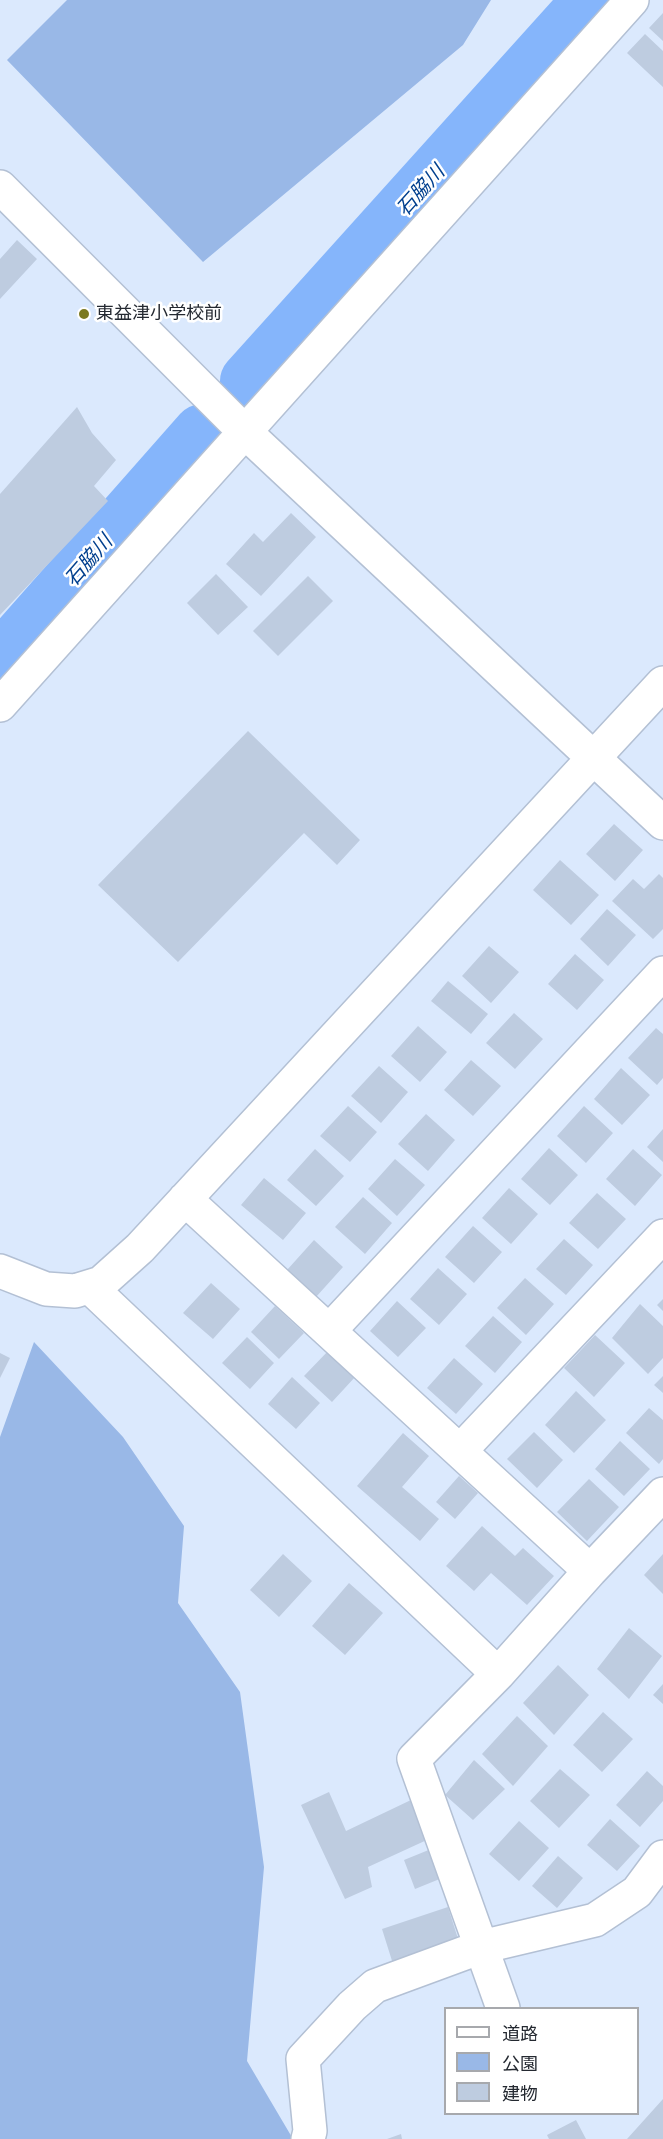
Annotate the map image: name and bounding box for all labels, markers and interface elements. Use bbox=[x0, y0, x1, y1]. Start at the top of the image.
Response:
water label: 石脇川 bbox=[392, 161, 450, 221]
place label: 東益津小学校前 bbox=[96, 303, 222, 325]
marker: 東益津小学校前 bbox=[77, 307, 91, 321]
water label: 石脇川 bbox=[60, 530, 118, 592]
legend bbox=[444, 2007, 639, 2115]
text: 道路 bbox=[502, 2022, 538, 2045]
text: 公園 bbox=[502, 2052, 538, 2075]
text: 建物 bbox=[502, 2082, 538, 2105]

